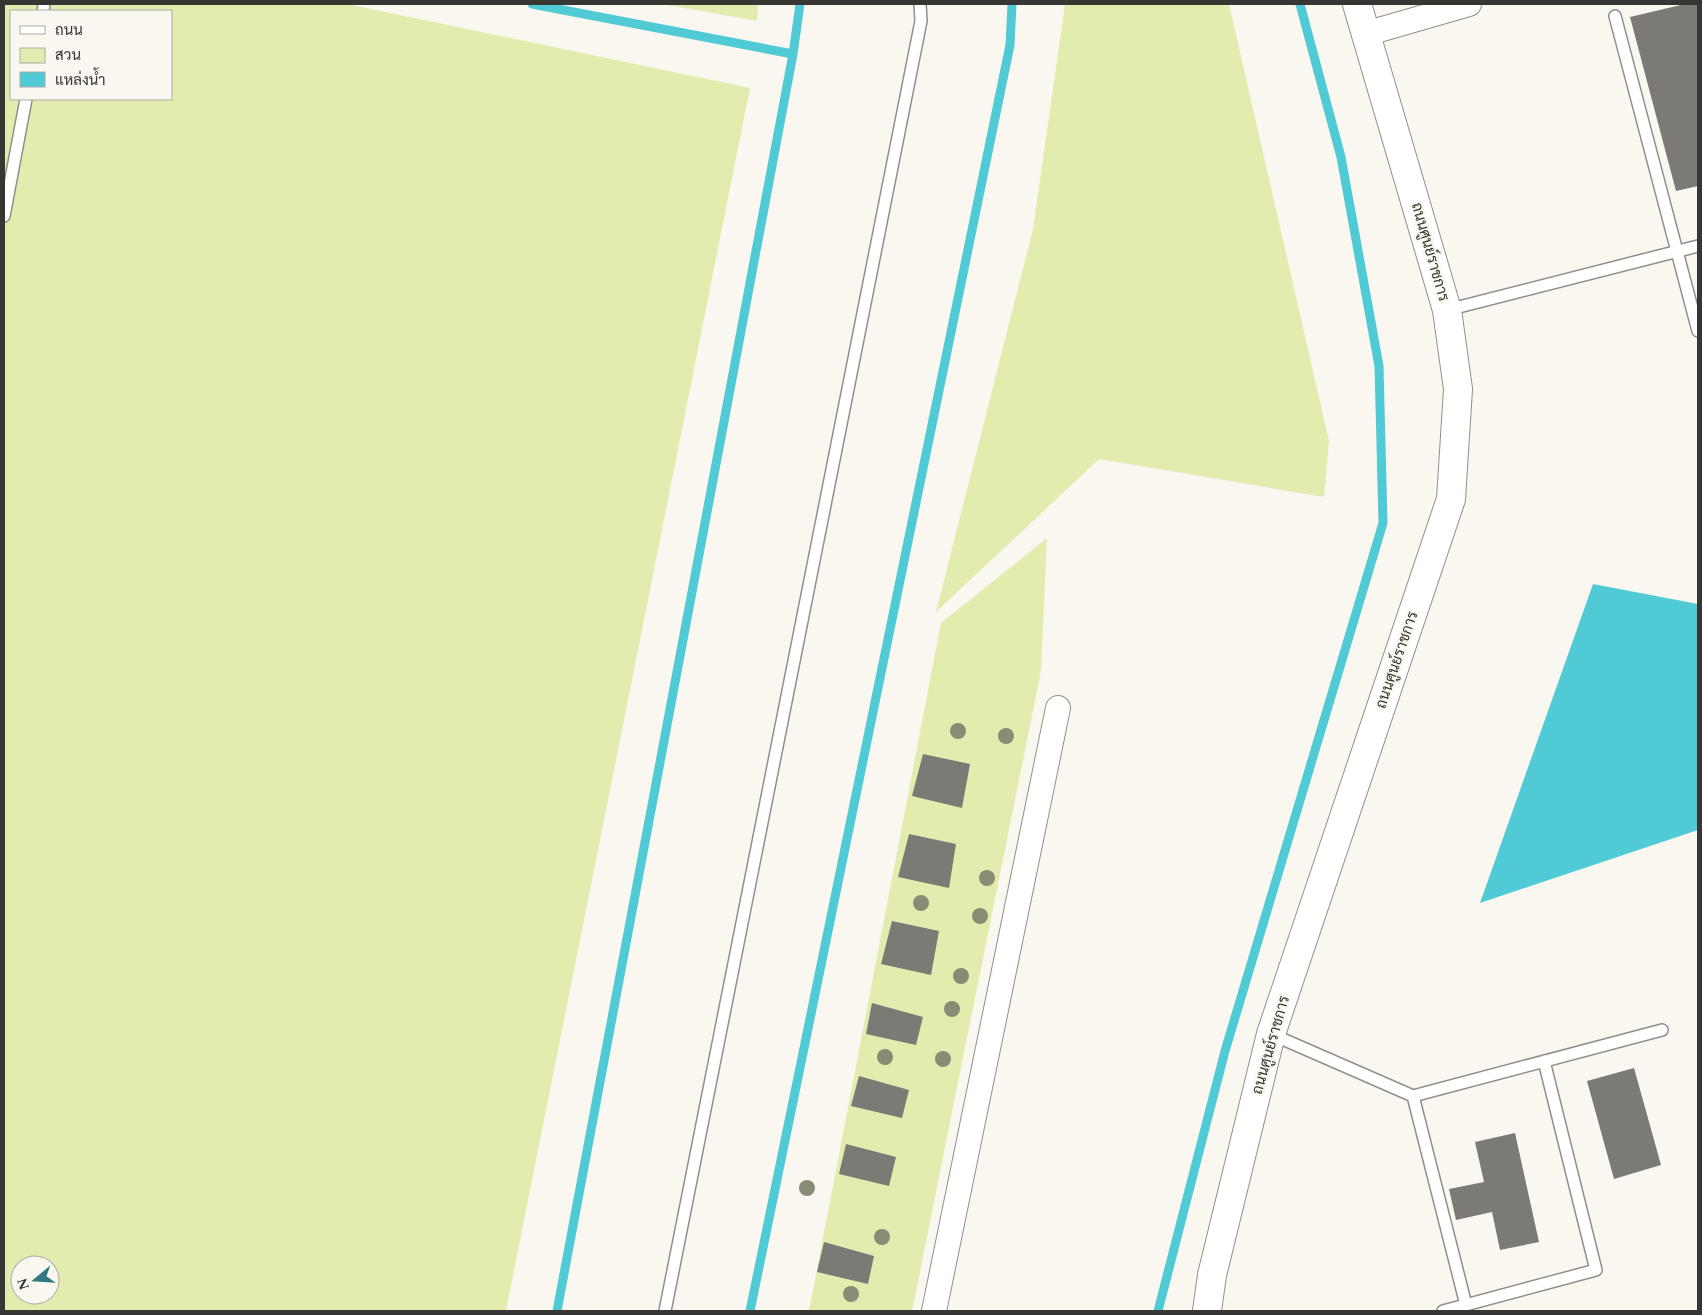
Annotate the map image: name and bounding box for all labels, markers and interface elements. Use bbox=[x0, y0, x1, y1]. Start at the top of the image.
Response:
legend bbox=[10, 10, 172, 100]
text: ถนน bbox=[55, 19, 83, 42]
text: สวน bbox=[55, 44, 81, 67]
text: แหล่งน้ำ bbox=[55, 67, 106, 92]
street label: ถนนศูนย์ราชการ bbox=[1405, 200, 1455, 304]
street label: ถนนศูนย์ราชการ bbox=[1370, 608, 1424, 712]
street label: ถนนศูนย์ราชการ bbox=[1246, 993, 1296, 1097]
north arrow bbox=[10, 1255, 60, 1305]
text: N bbox=[11, 1275, 35, 1293]

